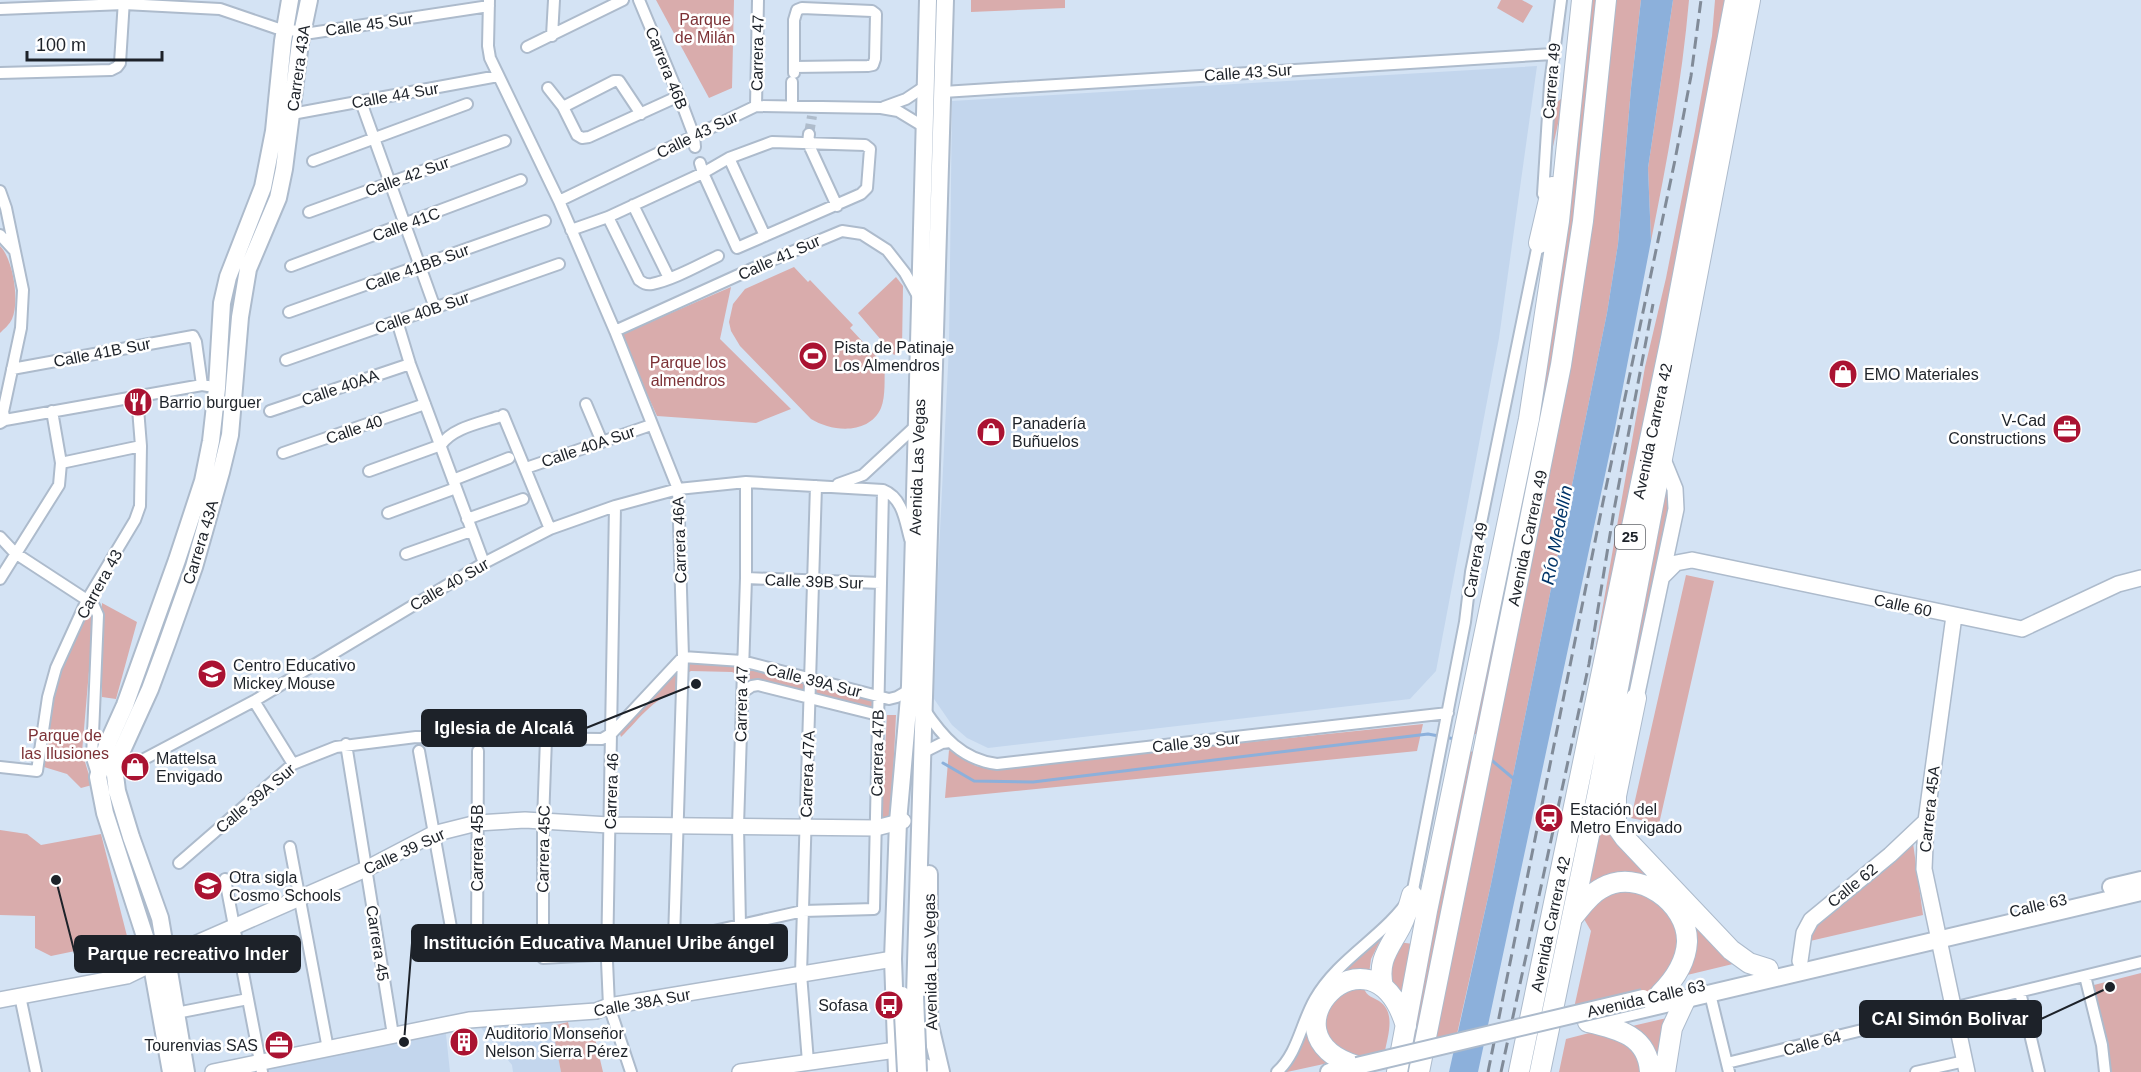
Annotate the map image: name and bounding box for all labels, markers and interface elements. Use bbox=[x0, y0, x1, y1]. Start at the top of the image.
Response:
street label: Calle 45 Sur bbox=[324, 10, 415, 39]
park label: Parque de Milán bbox=[675, 11, 735, 46]
street label: Carrera 47 bbox=[748, 15, 767, 91]
street label: Carrera 43A bbox=[284, 23, 313, 112]
scale bar bbox=[27, 24, 162, 62]
street label: Carrera 46B bbox=[642, 25, 691, 112]
text: 100 m bbox=[36, 35, 86, 55]
street label: Carrera 49 bbox=[1540, 42, 1563, 120]
street label: Calle 43 Sur bbox=[1204, 61, 1293, 84]
street label: Calle 44 Sur bbox=[350, 79, 441, 112]
street label: Calle 43 Sur bbox=[654, 107, 741, 161]
street label: Calle 42 Sur bbox=[363, 153, 452, 200]
street label: Calle 41C bbox=[370, 204, 442, 244]
street label: Calle 41 Sur bbox=[736, 232, 823, 283]
street label: Calle 41BB Sur bbox=[363, 241, 472, 294]
street label: Calle 40B Sur bbox=[373, 288, 472, 337]
street label: Calle 41B Sur bbox=[52, 335, 153, 370]
place label: Pista de Patinaje Los Almendros bbox=[834, 339, 954, 374]
sports icon: Pista de Patinaje Los Almendros bbox=[797, 340, 829, 372]
park label: Parque los almendros bbox=[650, 354, 726, 389]
shop icon: EMO Materiales bbox=[1827, 358, 1859, 390]
street label: Avenida Carrera 42 bbox=[1630, 362, 1675, 501]
street label: Calle 40AA bbox=[300, 366, 381, 409]
place label: EMO Materiales bbox=[1864, 366, 1979, 383]
restaurant icon: Barrio burguer bbox=[122, 386, 154, 418]
place label: Barrio burguer bbox=[159, 394, 262, 411]
street label: Avenida Las Vegas bbox=[907, 398, 928, 536]
street label: Calle 40 bbox=[324, 412, 385, 447]
place label: V-Cad Constructions bbox=[1948, 412, 2046, 447]
office icon: V-Cad Constructions bbox=[2051, 413, 2083, 445]
place label: Panadería Buñuelos bbox=[1012, 415, 1086, 450]
shop icon: Panadería Buñuelos bbox=[975, 416, 1007, 448]
street label: Calle 40A Sur bbox=[539, 422, 638, 470]
street label: Avenida Carrera 49 bbox=[1505, 469, 1550, 608]
water label: Río Medellín bbox=[1538, 483, 1576, 587]
street label: Carrera 46A bbox=[669, 496, 690, 584]
street label: Carrera 43A bbox=[180, 498, 221, 586]
street label: Carrera 49 bbox=[1460, 521, 1491, 599]
road number: 25 bbox=[1615, 525, 1645, 549]
street label: Carrera 43 bbox=[73, 547, 125, 622]
street label: Calle 40 Sur bbox=[407, 555, 492, 614]
street label: Calle 39B Sur bbox=[764, 571, 864, 592]
street label: Calle 60 bbox=[1872, 591, 1933, 620]
place label: Centro Educativo Mickey Mouse bbox=[233, 657, 356, 692]
school or university icon: Centro Educativo Mickey Mouse bbox=[196, 658, 228, 690]
street label: Calle 39A Sur bbox=[764, 660, 864, 701]
street label: Carrera 47 bbox=[732, 666, 751, 742]
street label: Carrera 47B bbox=[868, 709, 887, 797]
callout: Iglesia de Alcalá bbox=[422, 710, 586, 746]
text: Iglesia de Alcalá bbox=[434, 718, 575, 738]
park label: Parque de las Ilusiones bbox=[21, 727, 109, 762]
street label: Calle 39 Sur bbox=[1151, 729, 1241, 756]
street label: Carrera 47A bbox=[797, 730, 818, 818]
place label: Mattelsa Envigado bbox=[156, 750, 223, 785]
shop icon: Mattelsa Envigado bbox=[119, 751, 151, 783]
street label: Carrera 46 bbox=[602, 752, 621, 830]
street label: Calle 39A Sur bbox=[212, 760, 299, 836]
street label: Carrera 45A bbox=[1916, 765, 1943, 853]
place label: Estación del Metro Envigado bbox=[1570, 801, 1682, 836]
station icon: Estación del Metro Envigado bbox=[1533, 802, 1565, 834]
street label: Carrera 45B bbox=[469, 804, 486, 892]
street label: Carrera 45C bbox=[534, 805, 553, 893]
street label: Calle 39 Sur bbox=[361, 825, 448, 878]
street label: Avenida Carrera 42 bbox=[1528, 855, 1573, 994]
street label: Calle 62 bbox=[1824, 860, 1881, 910]
place label: Otra sigla Cosmo Schools bbox=[229, 869, 341, 904]
school or university icon: Otra sigla Cosmo Schools bbox=[192, 870, 224, 902]
street label: Calle 63 bbox=[2008, 891, 2069, 920]
street label: Avenida Las Vegas bbox=[921, 894, 940, 1030]
street label: Carrera 45 bbox=[363, 904, 392, 982]
callout: Institución Educativa Manuel Uribe ángel bbox=[412, 925, 787, 961]
text: Institución Educativa Manuel Uribe ángel bbox=[423, 933, 775, 953]
callout: Parque recreativo Inder bbox=[75, 936, 300, 972]
text: Parque recreativo Inder bbox=[87, 944, 289, 964]
street label: Avenida Calle 63 bbox=[1585, 977, 1707, 1020]
street label: Calle 38A Sur bbox=[592, 986, 692, 1019]
bus stop icon: Sofasa bbox=[873, 989, 905, 1021]
place label: Sofasa bbox=[818, 997, 868, 1014]
callout: CAI Simón Bolivar bbox=[1860, 1001, 2041, 1037]
text: CAI Simón Bolivar bbox=[1871, 1009, 2029, 1029]
place label: Auditorio Monseñor Nelson Sierra Pérez bbox=[485, 1025, 628, 1060]
building icon: Auditorio Monseñor Nelson Sierra Pérez bbox=[448, 1026, 480, 1058]
street label: Calle 64 bbox=[1782, 1028, 1843, 1059]
office icon: Tourenvias SAS bbox=[263, 1029, 295, 1061]
place label: Tourenvias SAS bbox=[144, 1037, 258, 1054]

